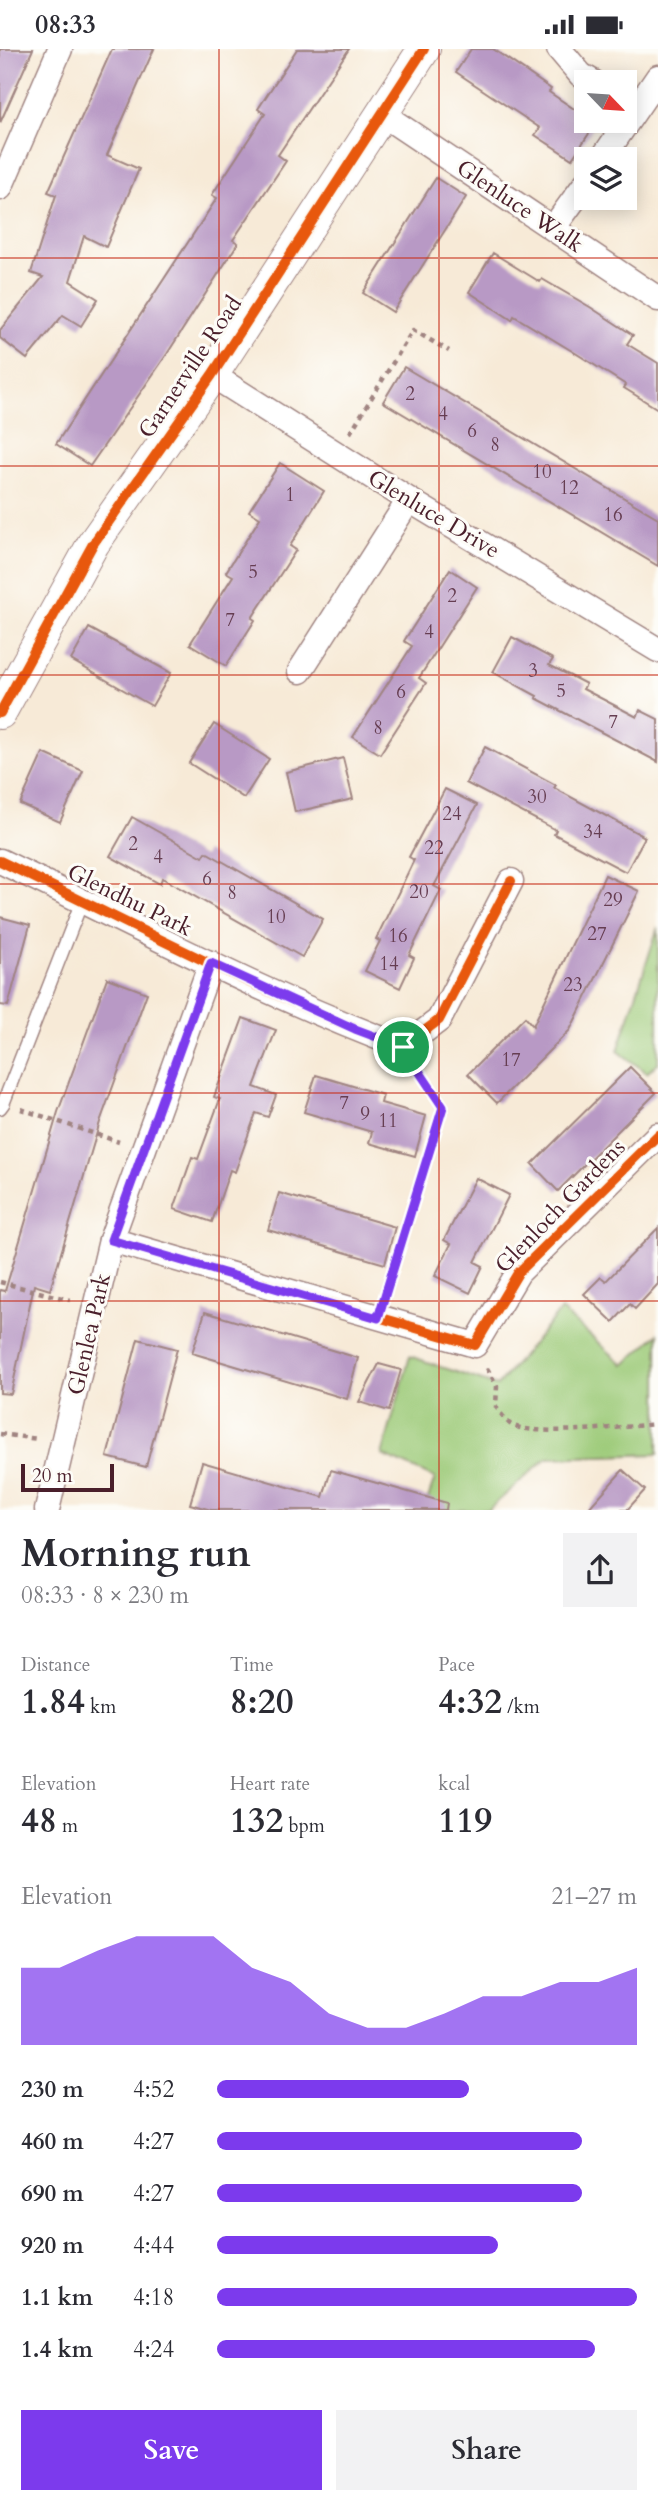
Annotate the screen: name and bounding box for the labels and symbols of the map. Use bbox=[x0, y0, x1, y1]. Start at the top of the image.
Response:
north arrow bbox=[574, 70, 637, 133]
street label: Glenluce Walk bbox=[451, 152, 590, 260]
street label: Garnerville Road bbox=[131, 289, 250, 444]
house number: 2 bbox=[405, 381, 415, 407]
house number: 4 bbox=[438, 401, 448, 427]
house number: 6 bbox=[467, 418, 477, 444]
house number: 8 bbox=[490, 432, 500, 458]
house number: 10 bbox=[532, 459, 552, 485]
street label: Glenluce Drive bbox=[362, 462, 506, 566]
house number: 12 bbox=[559, 475, 579, 501]
house number: 1 bbox=[285, 482, 295, 508]
house number: 16 bbox=[603, 502, 623, 528]
house number: 5 bbox=[248, 559, 258, 585]
house number: 2 bbox=[447, 583, 457, 609]
house number: 7 bbox=[225, 607, 235, 633]
house number: 4 bbox=[424, 619, 434, 645]
house number: 3 bbox=[528, 658, 538, 684]
house number: 5 bbox=[556, 678, 566, 704]
house number: 6 bbox=[396, 679, 406, 705]
house number: 7 bbox=[608, 709, 618, 735]
house number: 8 bbox=[373, 715, 383, 741]
house number: 30 bbox=[527, 784, 547, 810]
house number: 24 bbox=[442, 801, 462, 827]
house number: 34 bbox=[583, 819, 603, 845]
house number: 2 bbox=[128, 831, 138, 857]
house number: 22 bbox=[424, 835, 444, 861]
house number: 4 bbox=[153, 844, 163, 870]
street label: Glendhu Park bbox=[62, 856, 198, 944]
house number: 6 bbox=[202, 866, 212, 892]
house number: 20 bbox=[409, 879, 429, 905]
house number: 8 bbox=[227, 880, 237, 906]
house number: 29 bbox=[603, 887, 623, 913]
house number: 10 bbox=[266, 904, 286, 930]
house number: 27 bbox=[587, 921, 607, 947]
house number: 16 bbox=[388, 923, 408, 949]
house number: 14 bbox=[379, 951, 399, 977]
house number: 23 bbox=[563, 972, 583, 998]
pin bbox=[373, 1017, 433, 1077]
house number: 17 bbox=[501, 1047, 521, 1073]
house number: 7 bbox=[339, 1090, 349, 1116]
house number: 9 bbox=[360, 1101, 370, 1127]
house number: 11 bbox=[378, 1108, 398, 1134]
street label: Glenloch Gardens bbox=[488, 1132, 632, 1280]
street label: Glenlea Park bbox=[60, 1269, 118, 1398]
scale bar bbox=[21, 1461, 114, 1493]

